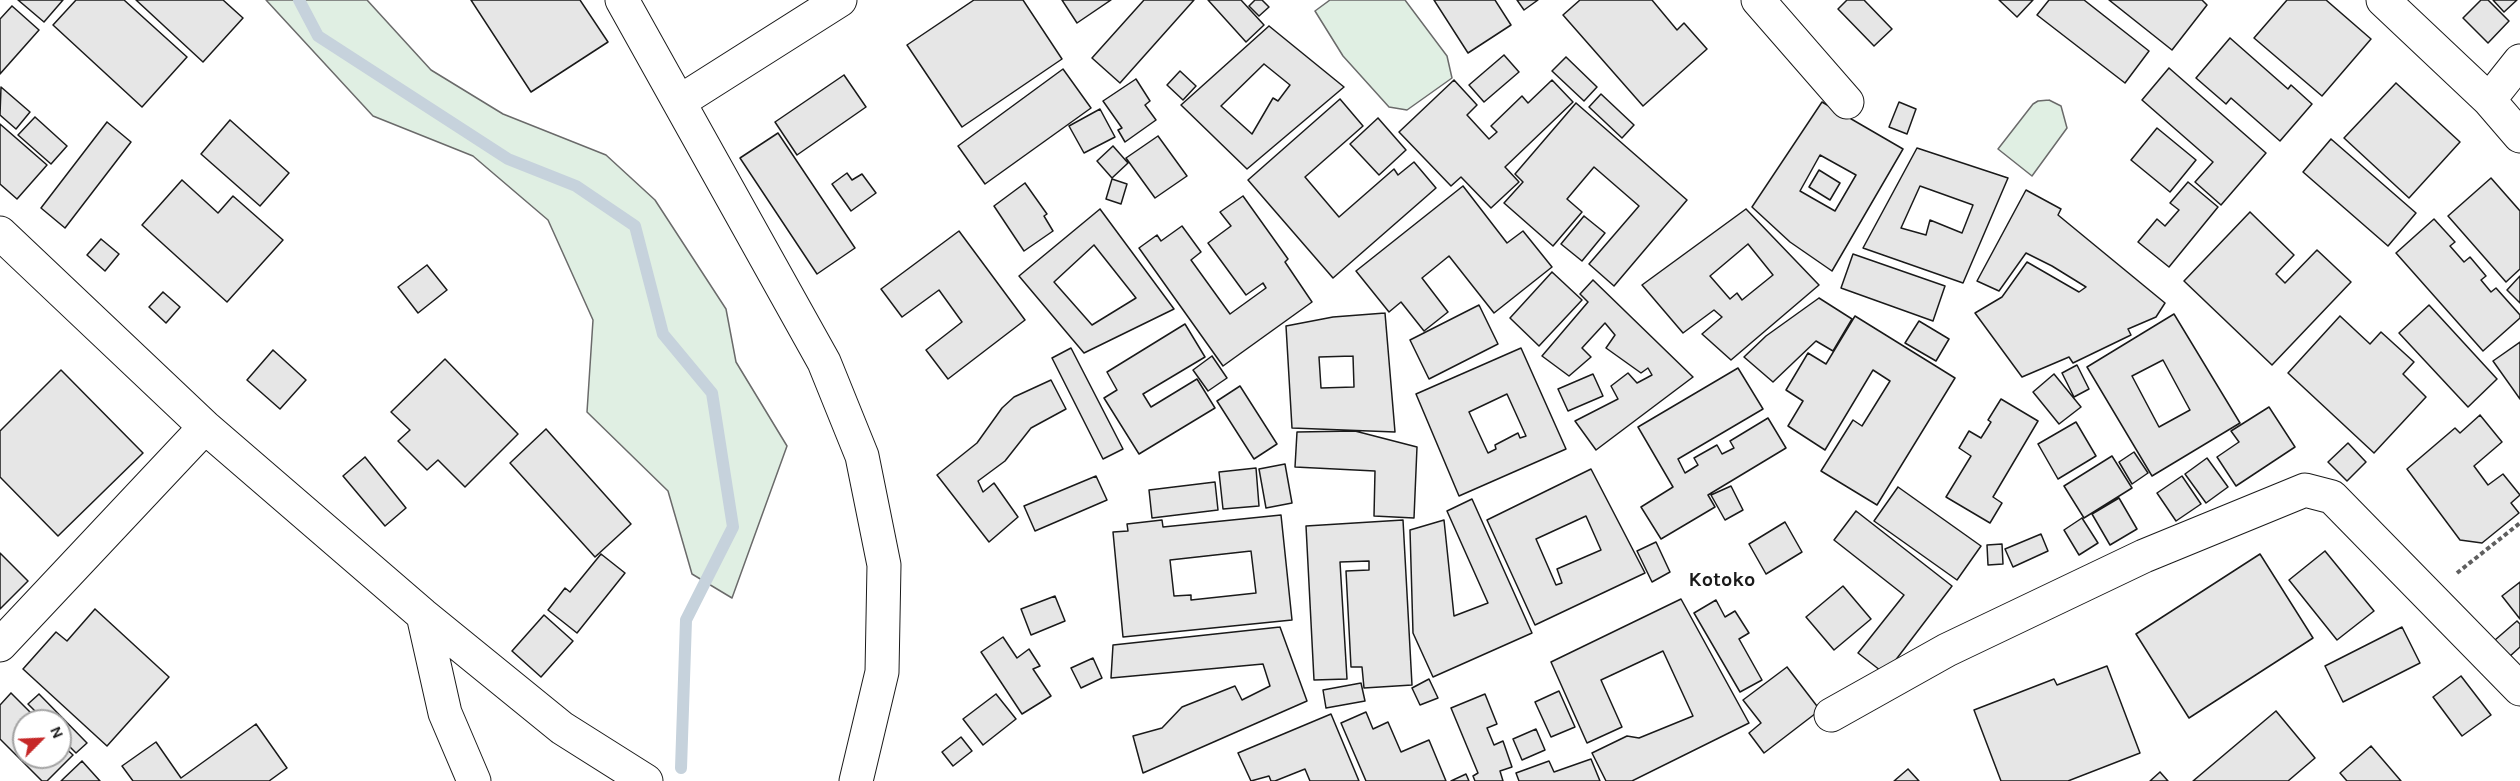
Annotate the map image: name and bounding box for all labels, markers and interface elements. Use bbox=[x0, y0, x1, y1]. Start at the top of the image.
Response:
district label: Kotoko bbox=[1689, 568, 1755, 592]
north arrow bbox=[12, 709, 72, 769]
text: N bbox=[46, 723, 68, 741]

